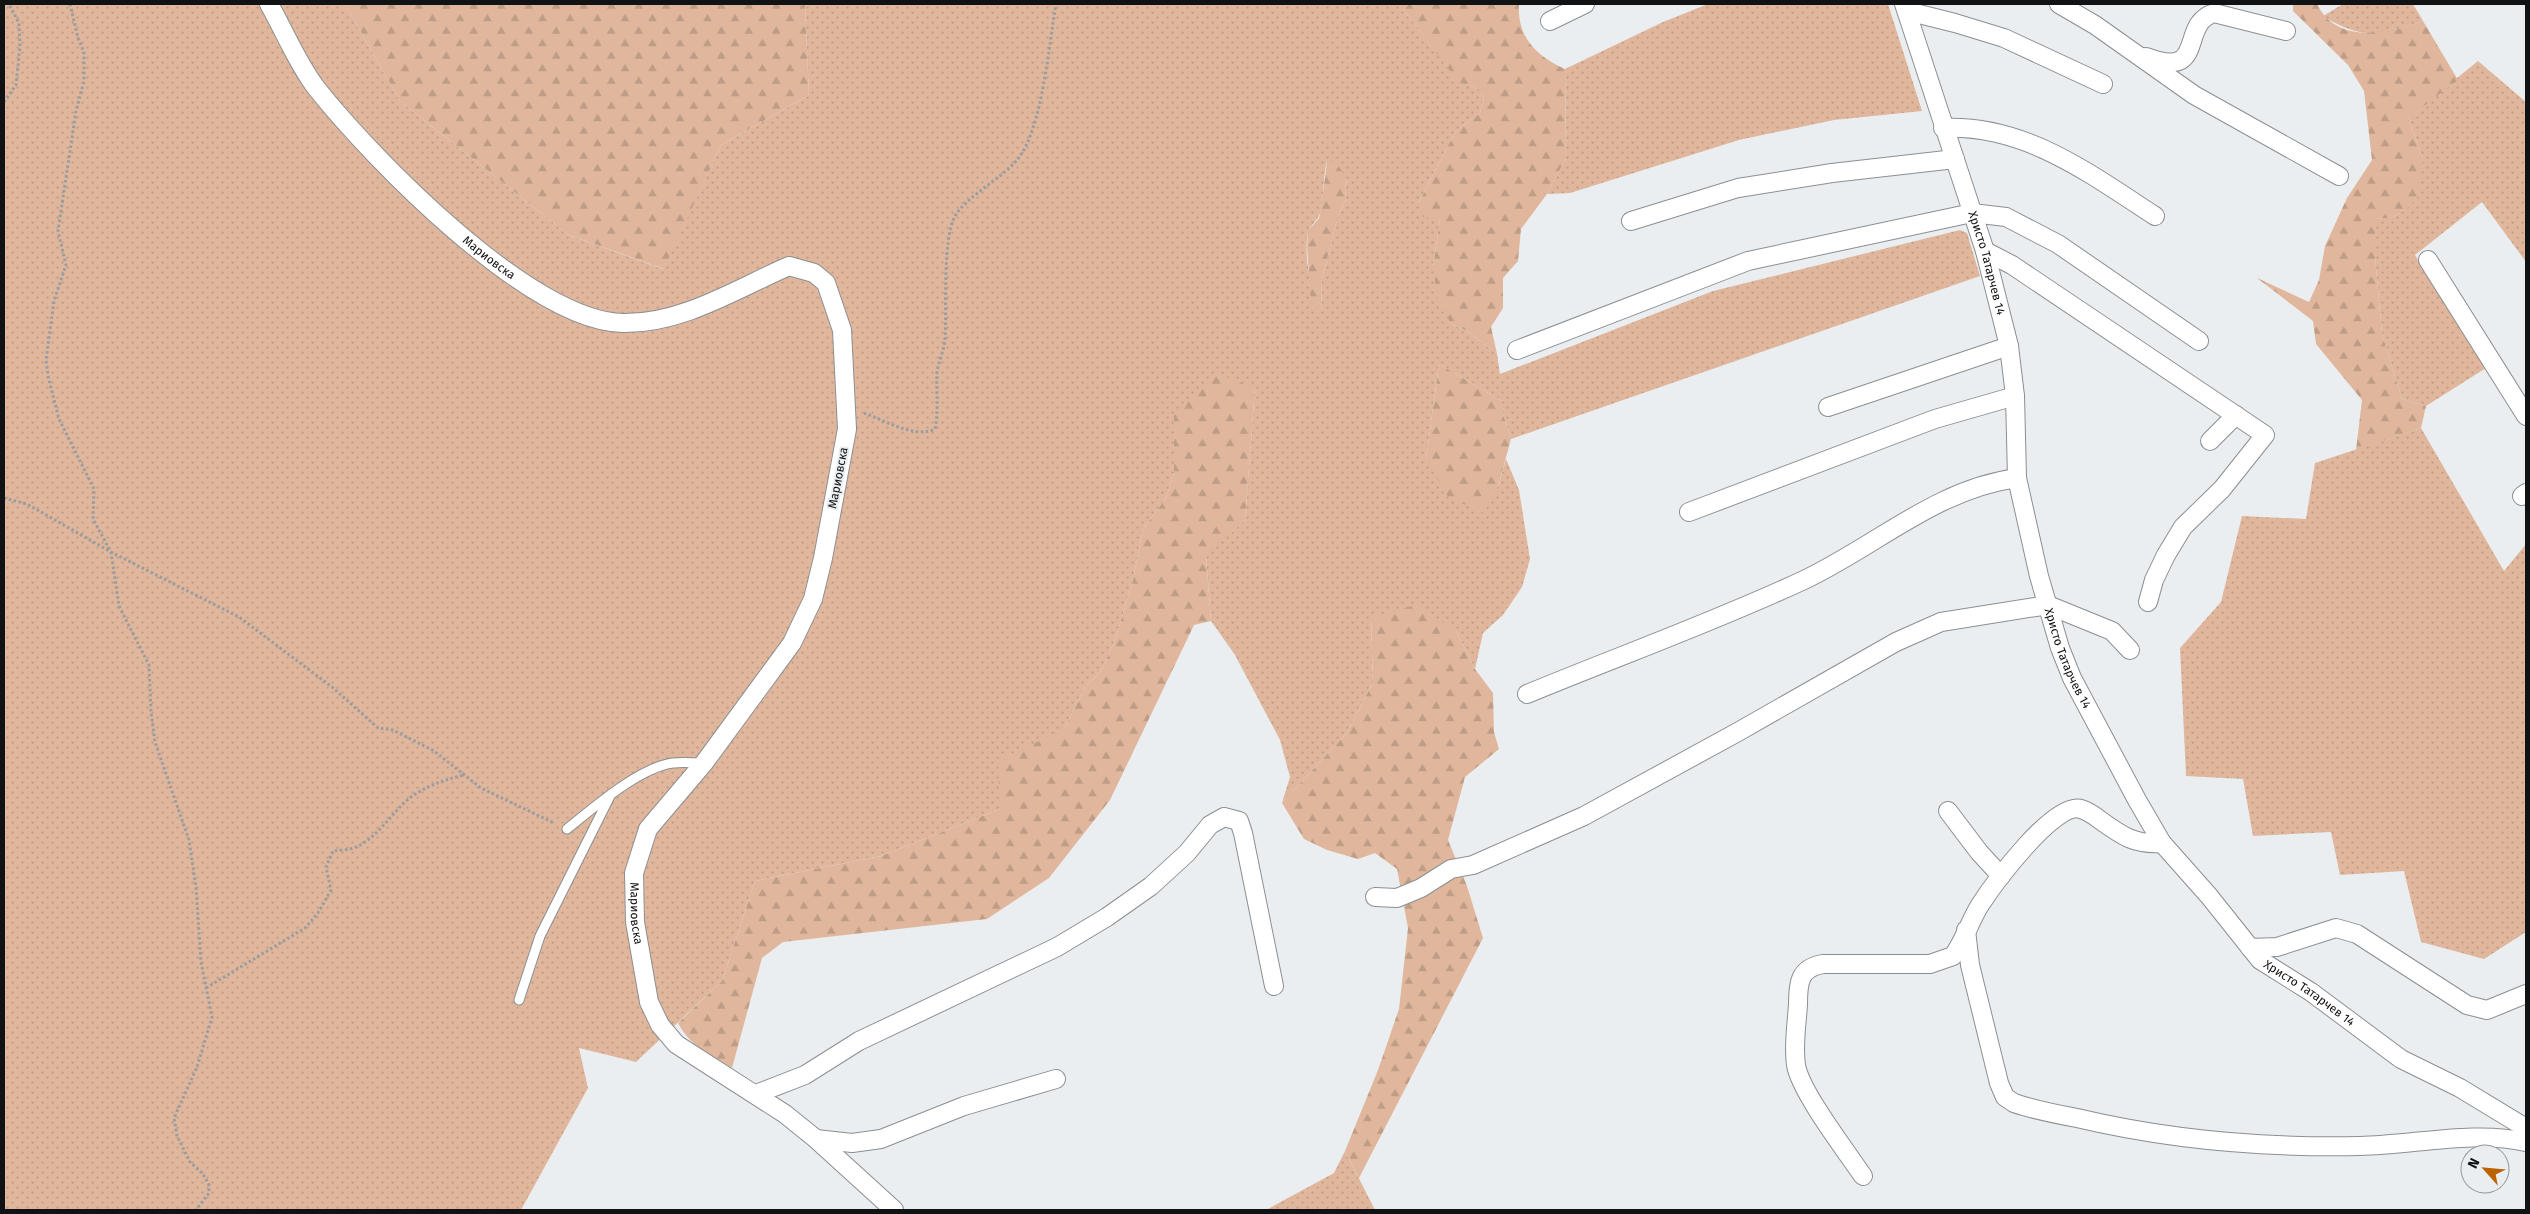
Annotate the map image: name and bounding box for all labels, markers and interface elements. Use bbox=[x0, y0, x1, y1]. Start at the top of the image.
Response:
street label: Христо Татарчев 14 bbox=[1965, 209, 2008, 317]
street label: Мариовска bbox=[460, 233, 518, 282]
street label: Мариовска bbox=[825, 446, 851, 510]
street label: Христо Татарчев 14 bbox=[2042, 606, 2094, 711]
street label: Мариовска bbox=[627, 882, 646, 945]
street label: Христо Татарчев 14 bbox=[2261, 957, 2358, 1029]
north arrow bbox=[2460, 1144, 2510, 1194]
text: N bbox=[2464, 1155, 2484, 1171]

